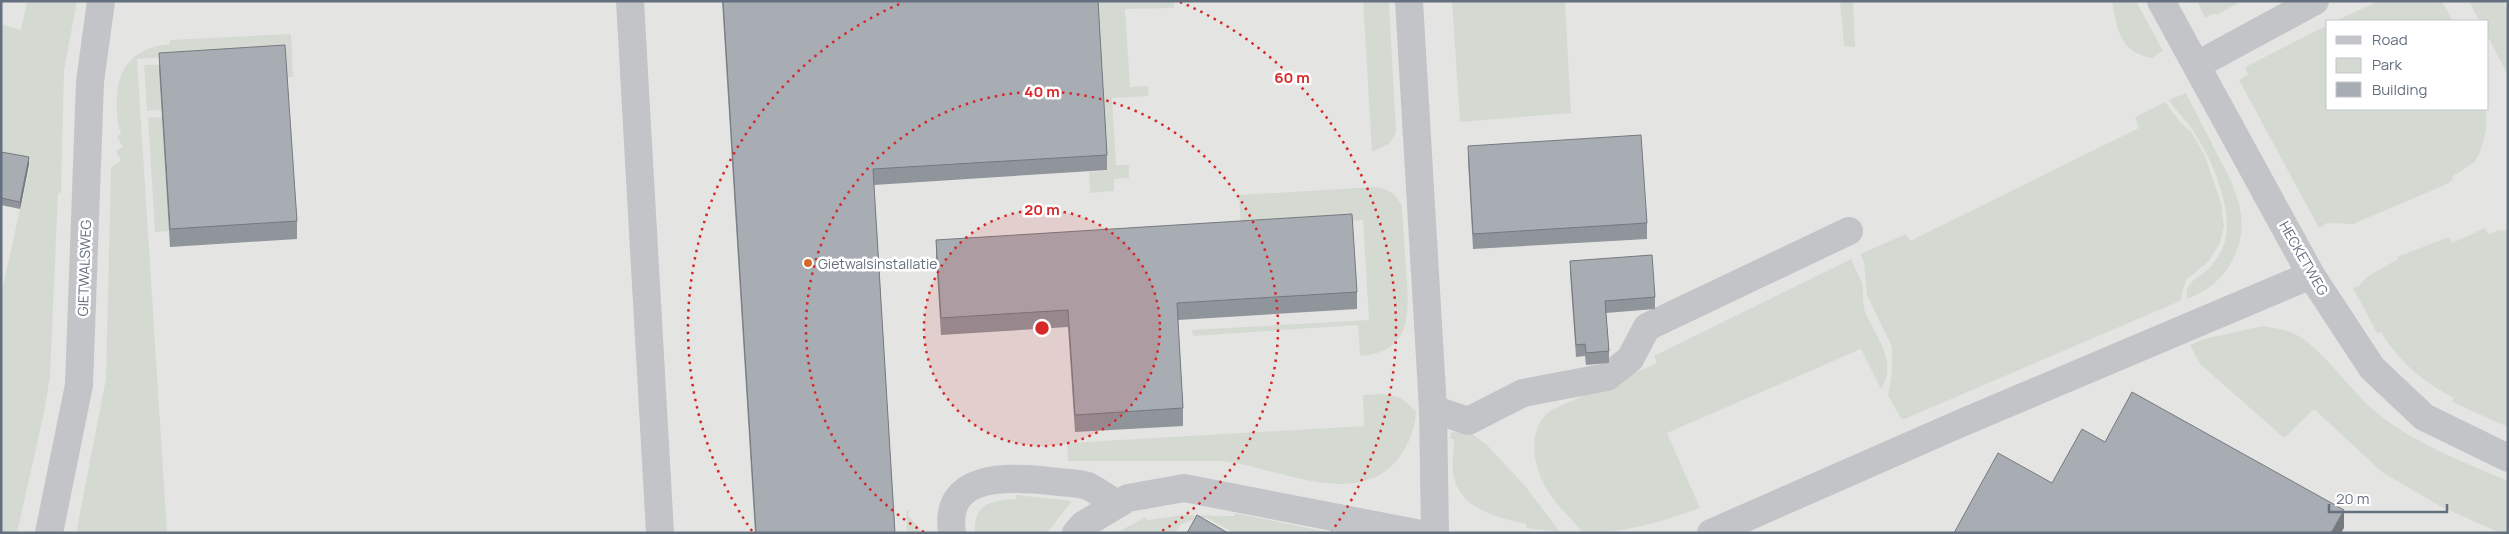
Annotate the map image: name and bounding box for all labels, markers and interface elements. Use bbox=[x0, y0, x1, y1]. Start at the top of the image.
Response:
legend bbox=[2326, 20, 2489, 110]
text: Road bbox=[2372, 29, 2408, 50]
text: Park bbox=[2372, 54, 2402, 75]
text: 60 m bbox=[1274, 67, 1310, 88]
text: Building bbox=[2372, 79, 2427, 100]
text: 40 m bbox=[1024, 81, 1060, 102]
text: 20 m bbox=[1024, 199, 1060, 220]
street label: HECKETWEG bbox=[2275, 218, 2333, 299]
street label: GIETWALSWEG bbox=[73, 219, 95, 317]
place label: Gietwalsinstallatie bbox=[818, 254, 937, 273]
marker: Gietwalsinstallatie bbox=[802, 257, 814, 269]
centre of rings bbox=[1033, 319, 1051, 337]
scale bar bbox=[2329, 482, 2446, 514]
text: 20 m bbox=[2336, 488, 2369, 509]

